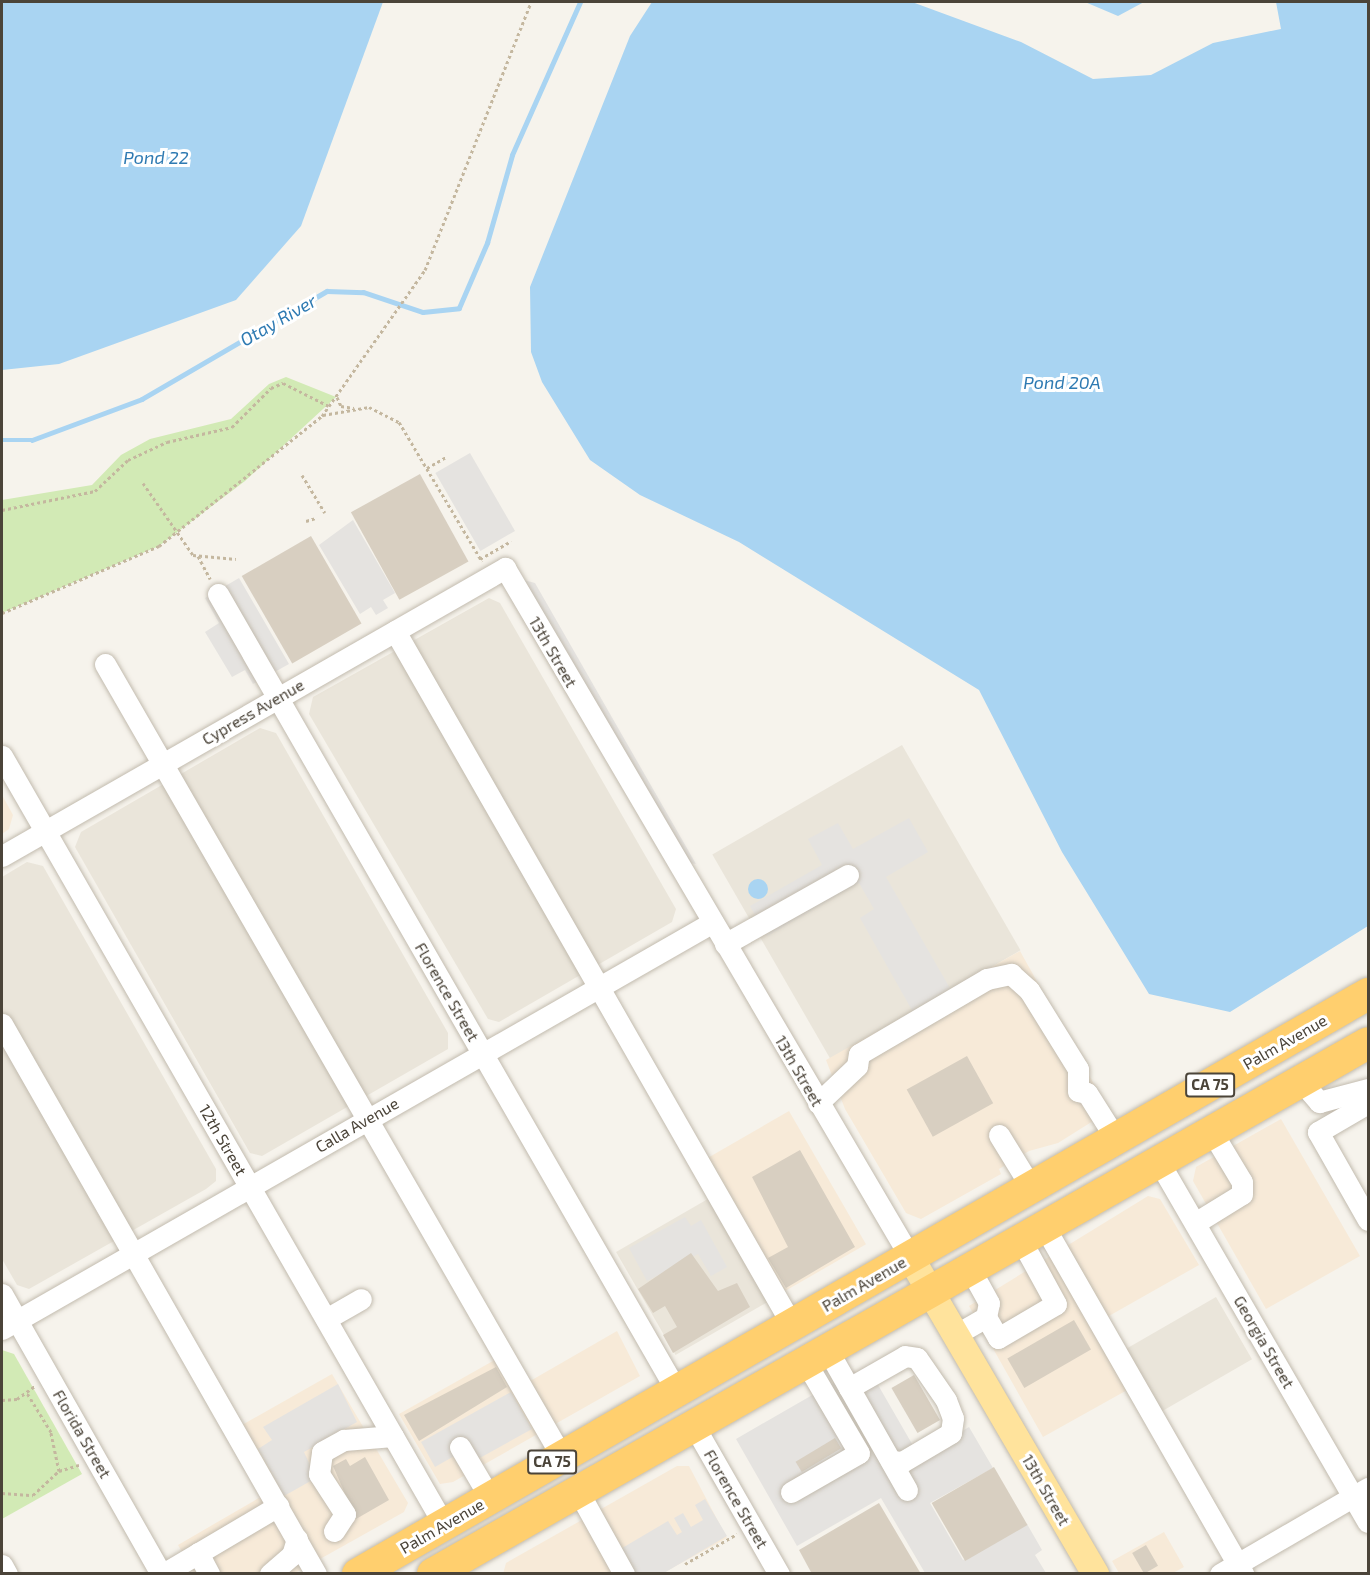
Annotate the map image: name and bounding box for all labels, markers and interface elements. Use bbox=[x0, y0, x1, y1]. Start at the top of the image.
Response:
water label: Pond 22 bbox=[123, 146, 189, 168]
water label: Otay River bbox=[236, 289, 320, 351]
water label: Pond 20A bbox=[1023, 371, 1101, 393]
street label: 13th Street bbox=[525, 613, 581, 691]
street label: Cypress Avenue bbox=[198, 675, 308, 749]
street label: Florence Street bbox=[411, 939, 483, 1045]
street label: Palm Avenue bbox=[1239, 1010, 1331, 1074]
street label: 13th Street bbox=[771, 1032, 827, 1110]
road number: CA 75 bbox=[1184, 1073, 1236, 1097]
street label: Calla Avenue bbox=[312, 1093, 402, 1157]
street label: 12th Street bbox=[195, 1101, 251, 1179]
street label: Palm Avenue bbox=[818, 1252, 910, 1316]
street label: Georgia Street bbox=[1230, 1292, 1298, 1392]
street label: Florida Street bbox=[49, 1386, 115, 1482]
street label: Florence Street bbox=[700, 1446, 772, 1552]
road number: CA 75 bbox=[526, 1450, 578, 1474]
street label: 13th Street bbox=[1018, 1451, 1074, 1529]
street label: Palm Avenue bbox=[396, 1494, 488, 1558]

